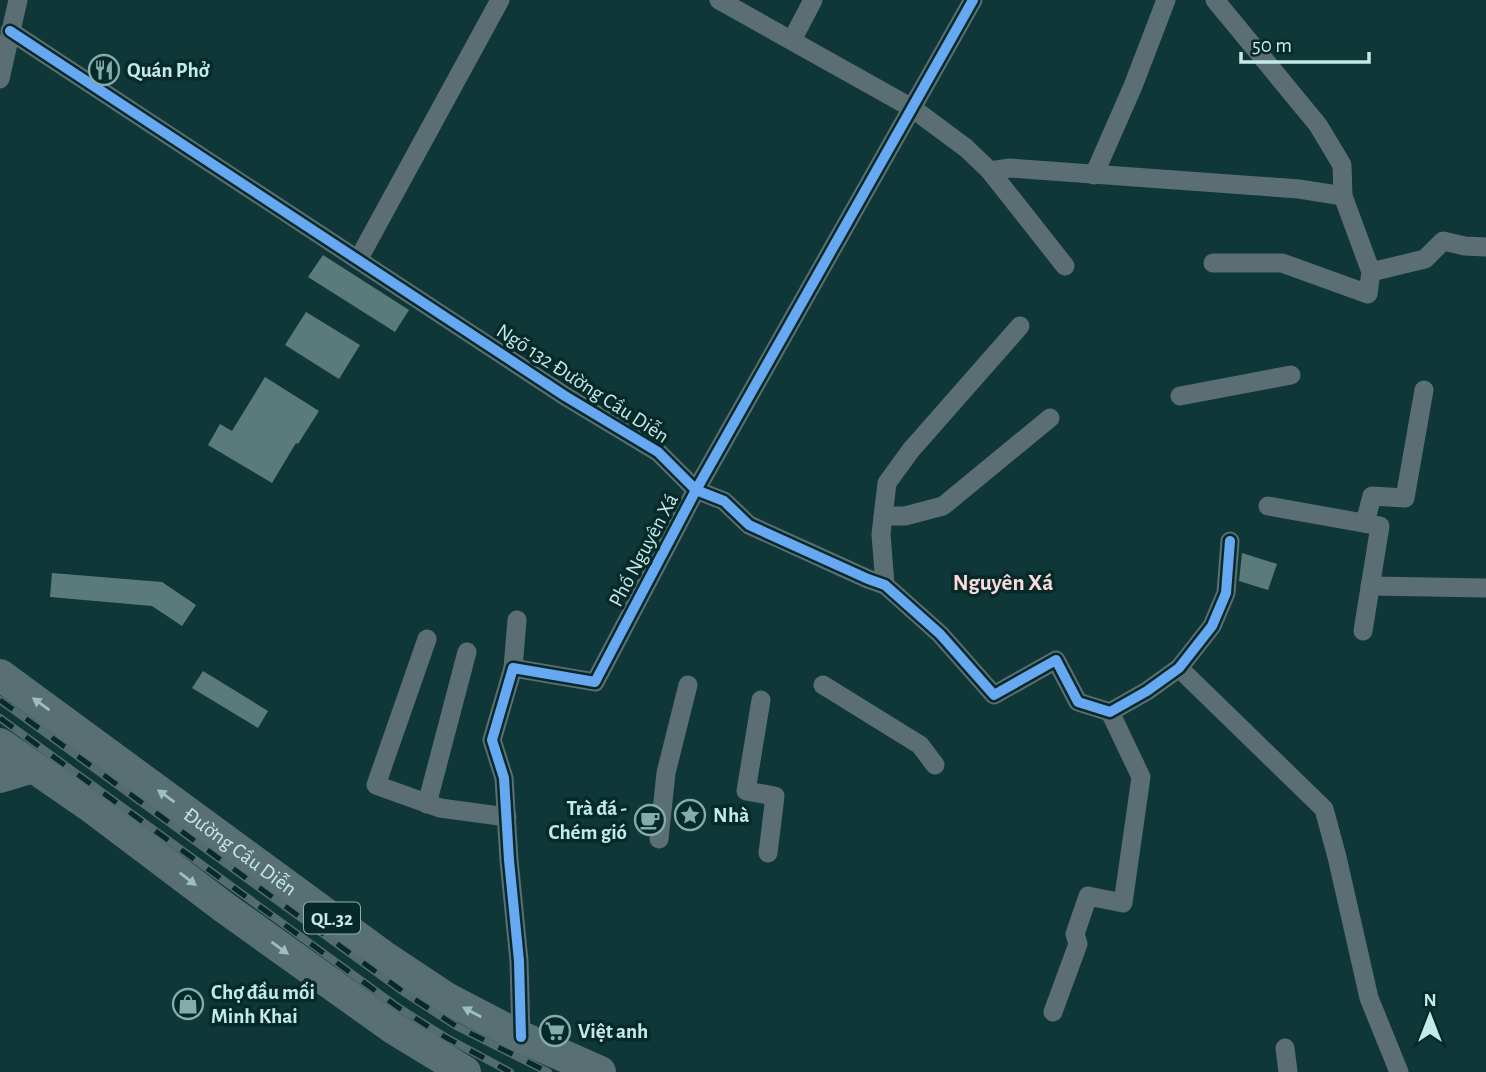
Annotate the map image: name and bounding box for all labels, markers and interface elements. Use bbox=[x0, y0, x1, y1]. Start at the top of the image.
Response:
scale bar bbox=[1241, 21, 1369, 65]
text: 50 m bbox=[1252, 35, 1292, 56]
restaurant icon: Quán Phở bbox=[87, 53, 121, 87]
place label: Quán Phở bbox=[127, 60, 210, 82]
street label: Ngõ 132 Đường Cầu Diễn bbox=[493, 319, 673, 447]
street label: Phố Nguyên Xá bbox=[605, 490, 682, 610]
district label: Nguyên Xá bbox=[953, 572, 1053, 595]
one-way arrow bbox=[32, 697, 50, 712]
one-way arrow bbox=[157, 790, 175, 804]
place label: Trà đá - Chém gió bbox=[548, 798, 627, 843]
place icon: Nhà bbox=[673, 798, 707, 832]
cafe icon: Trà đá - Chém gió bbox=[633, 803, 667, 837]
street label: Đường Cầu Diễn bbox=[180, 804, 300, 900]
place label: Nhà bbox=[713, 805, 749, 826]
one-way arrow bbox=[179, 872, 197, 886]
road number: QL.32 bbox=[304, 902, 360, 934]
one-way arrow bbox=[271, 940, 289, 954]
place label: Chợ đầu mối Minh Khai bbox=[211, 981, 315, 1027]
north arrow bbox=[1395, 981, 1465, 1051]
shop icon: Chợ đầu mối Minh Khai bbox=[171, 987, 205, 1021]
text: N bbox=[1423, 991, 1437, 1010]
one-way arrow bbox=[462, 1006, 482, 1017]
supermarket icon: Việt anh bbox=[538, 1014, 572, 1048]
place label: Việt anh bbox=[578, 1021, 648, 1042]

